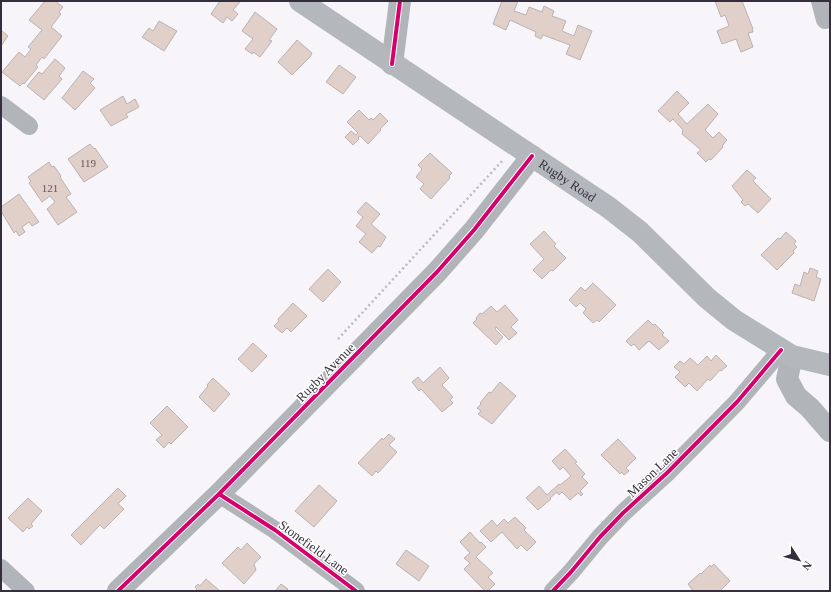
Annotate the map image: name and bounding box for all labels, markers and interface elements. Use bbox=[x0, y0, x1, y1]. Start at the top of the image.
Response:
street label: Rugby Road bbox=[536, 156, 599, 205]
house number: 119 bbox=[80, 157, 97, 169]
house number: 121 bbox=[42, 182, 58, 194]
street label: Rugby Avenue bbox=[293, 340, 358, 405]
street label: Mason Lane bbox=[624, 444, 681, 500]
street label: Stonefield Lane bbox=[276, 517, 352, 578]
north arrow bbox=[779, 540, 819, 580]
text: N bbox=[800, 559, 814, 573]

